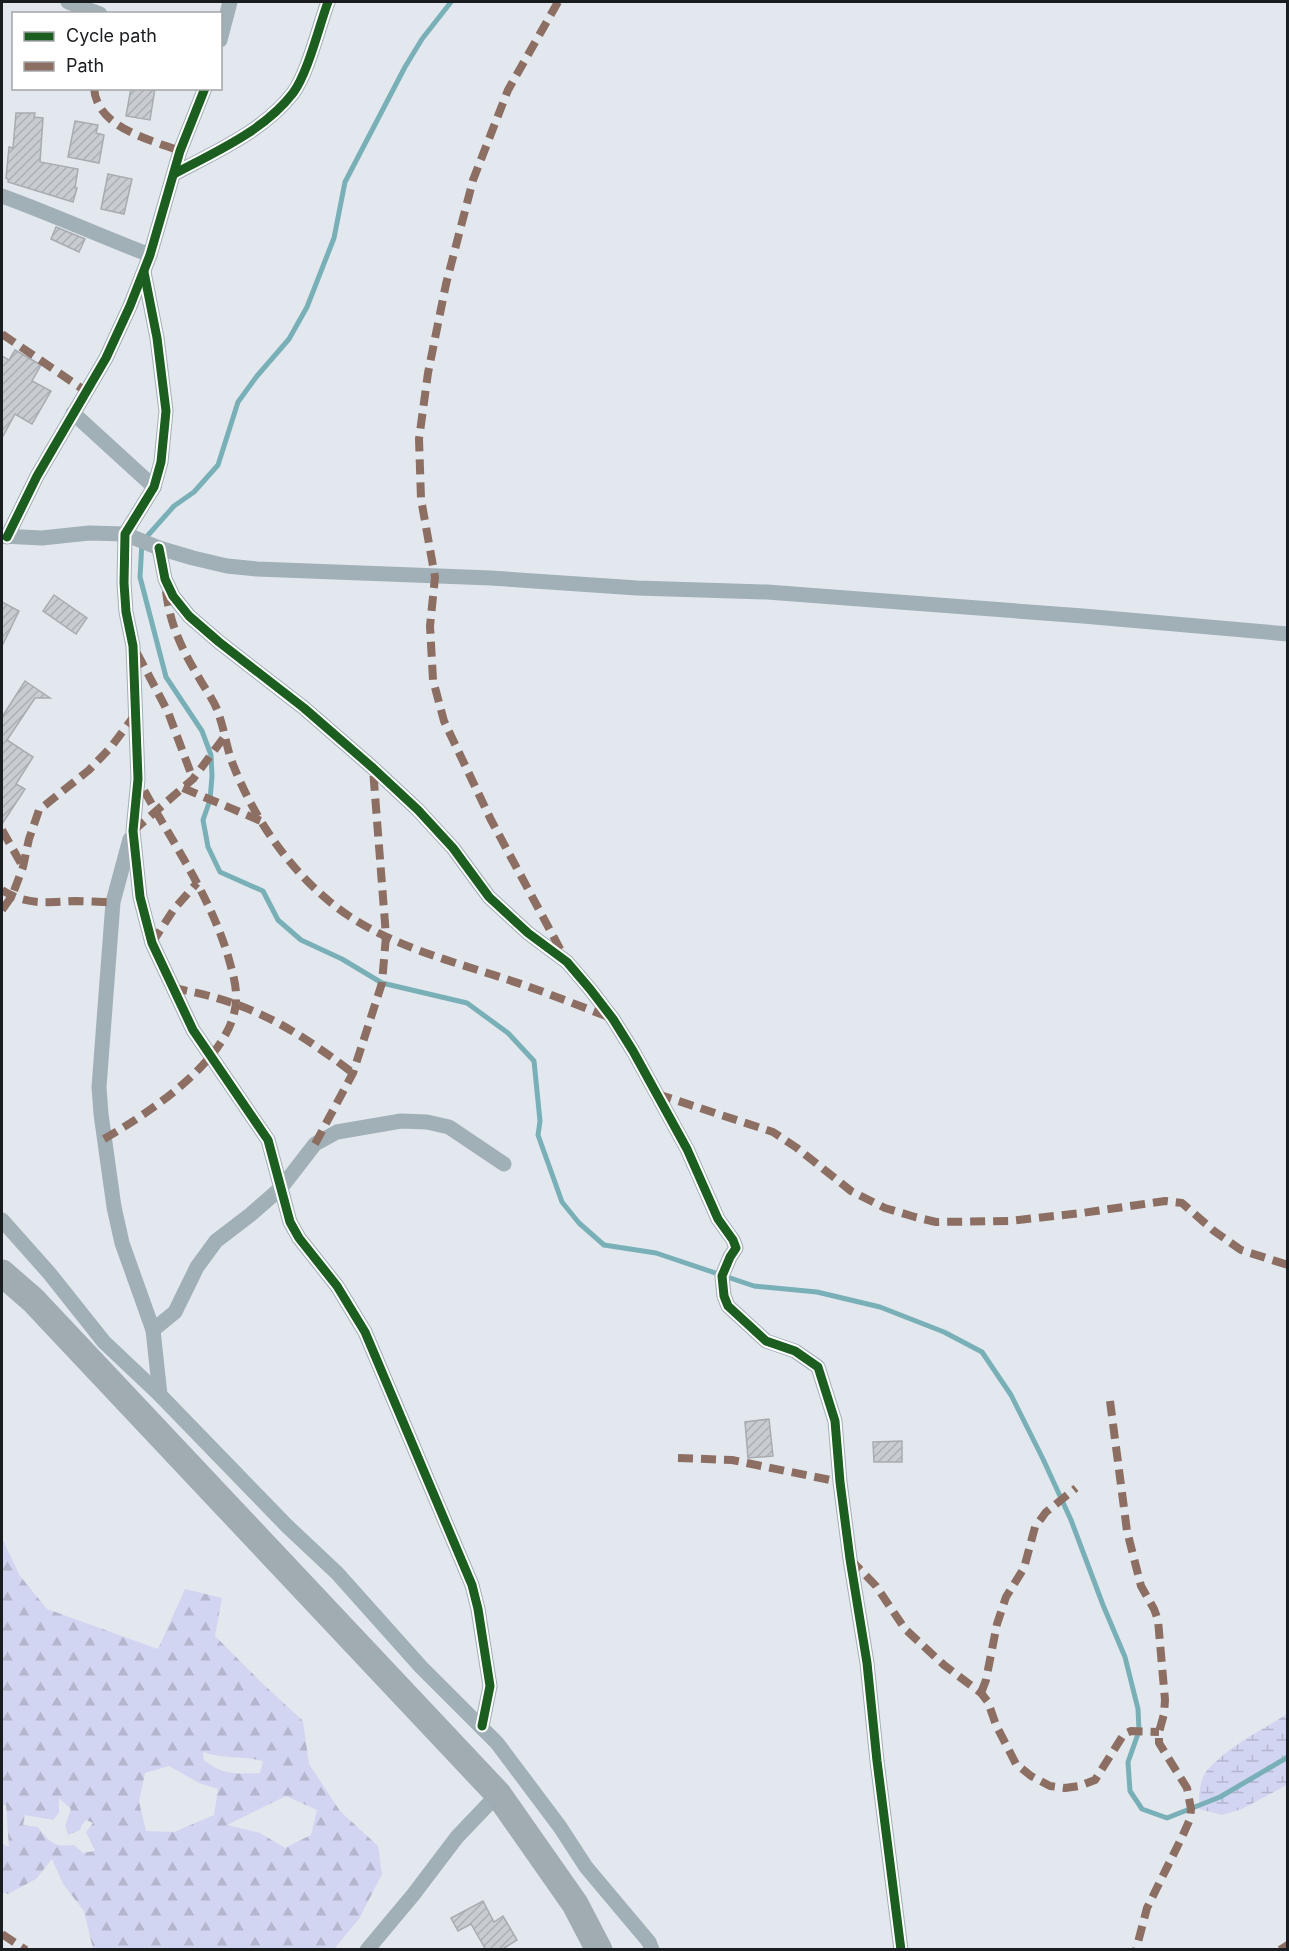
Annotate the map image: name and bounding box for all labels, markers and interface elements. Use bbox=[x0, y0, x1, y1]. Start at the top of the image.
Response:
legend bbox=[12, 12, 222, 90]
text: Cycle path bbox=[66, 25, 157, 46]
text: Path bbox=[66, 55, 104, 76]

